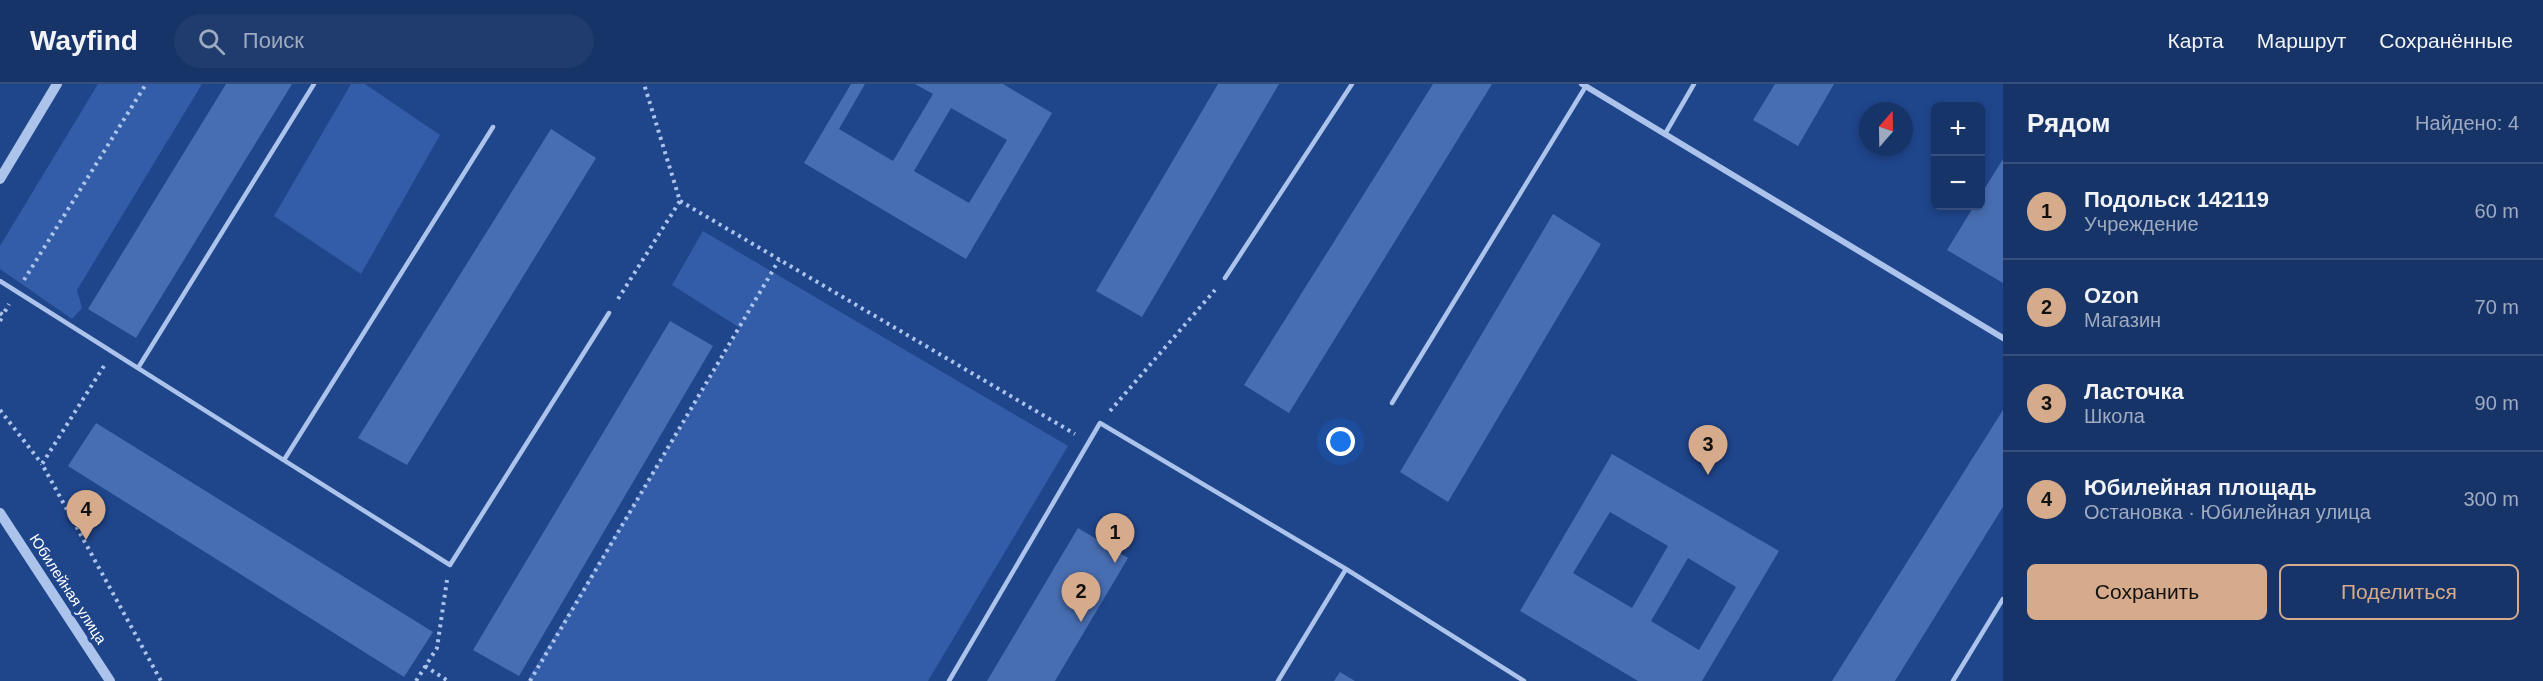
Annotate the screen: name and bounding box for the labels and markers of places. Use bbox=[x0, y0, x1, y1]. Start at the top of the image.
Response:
pin: 3 bbox=[1688, 426, 1728, 475]
pin: 4 bbox=[66, 490, 106, 540]
pin: 1 bbox=[1096, 514, 1134, 563]
pin: 2 bbox=[1062, 572, 1100, 622]

